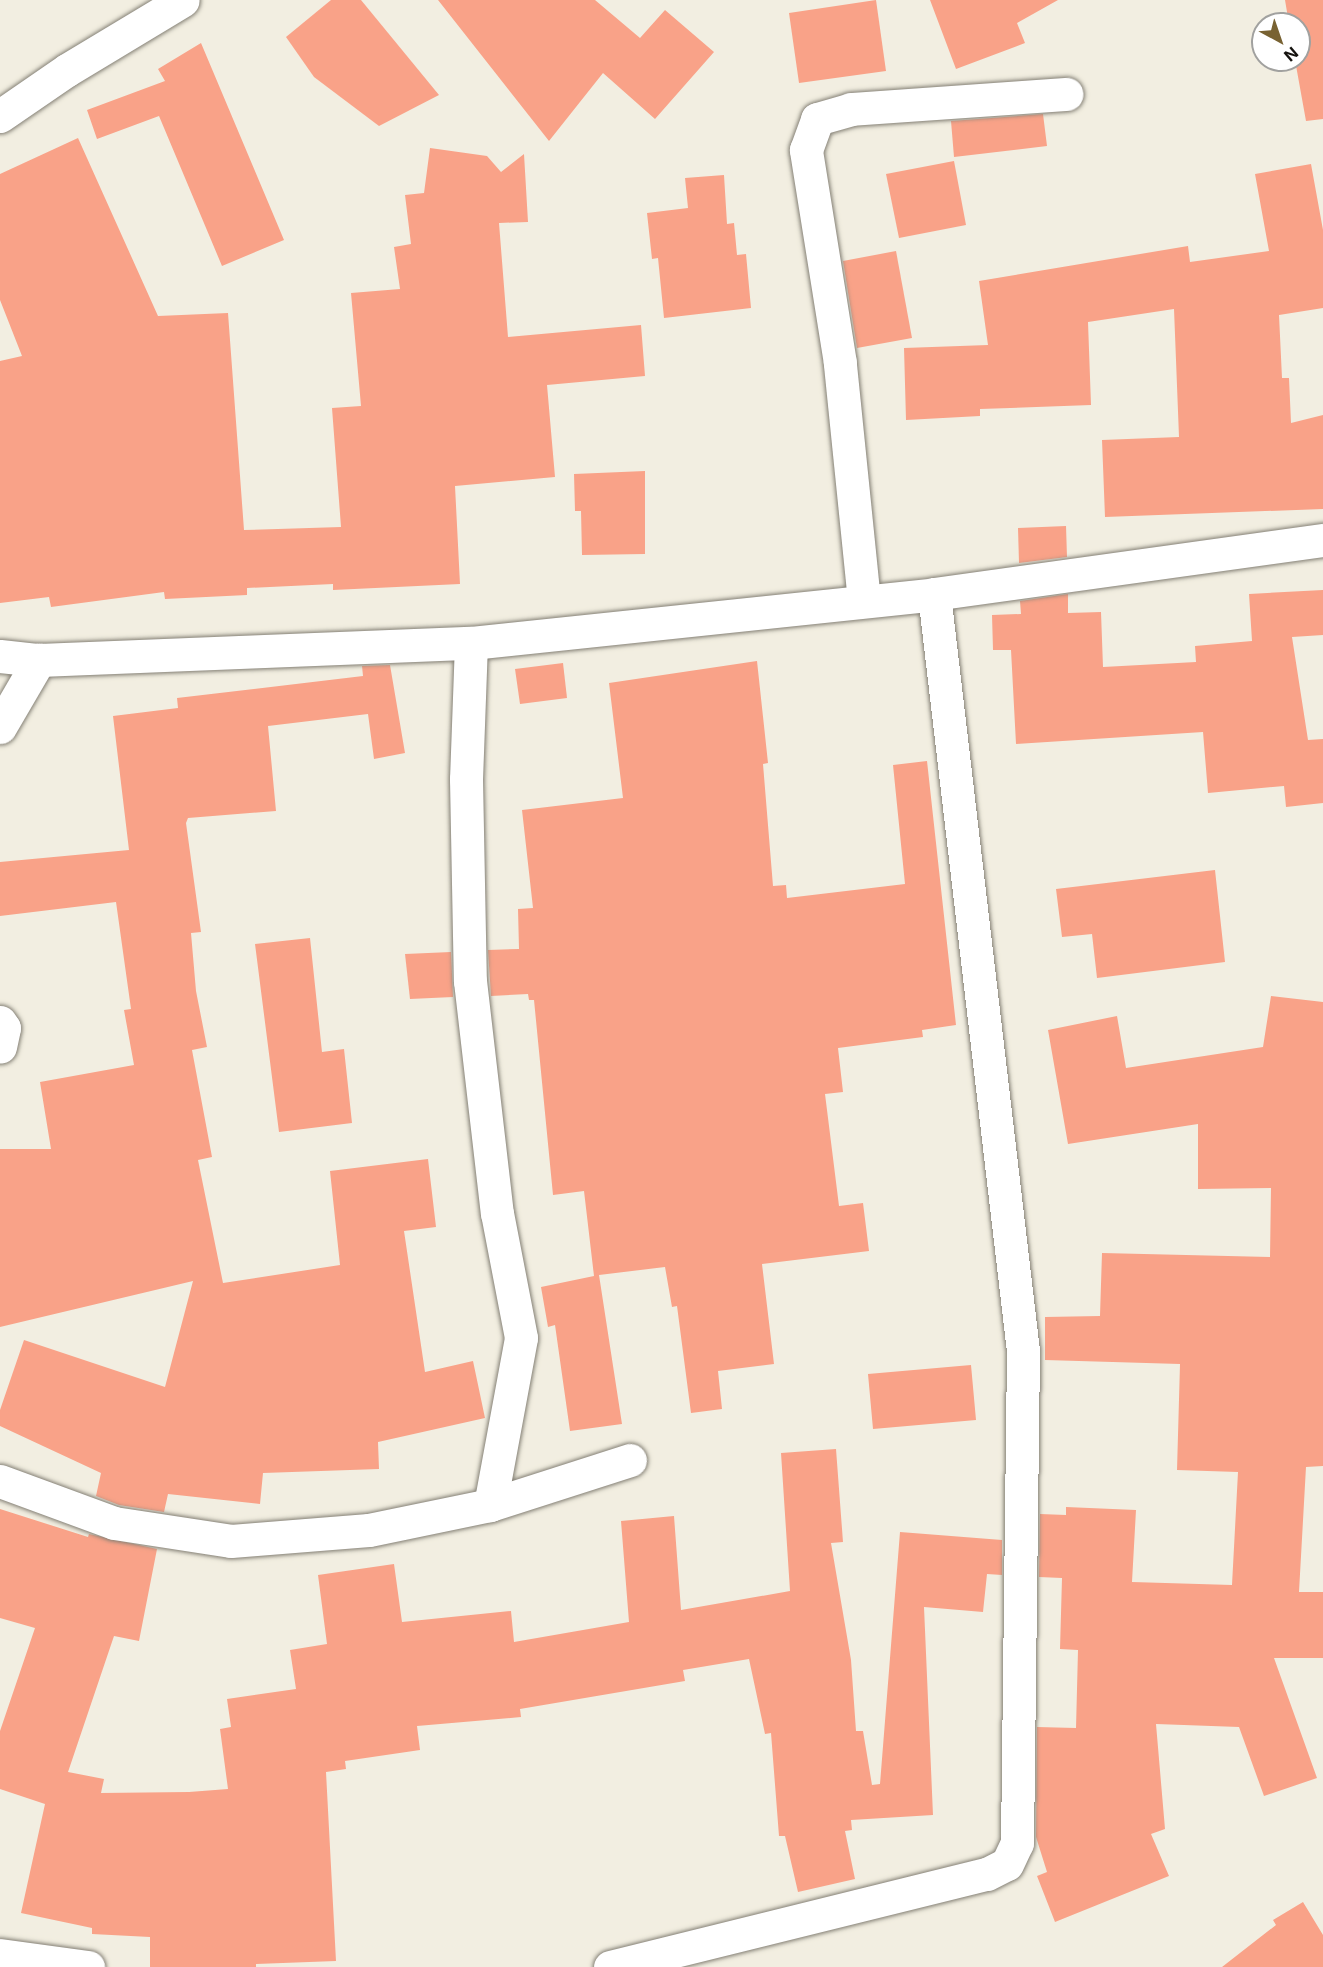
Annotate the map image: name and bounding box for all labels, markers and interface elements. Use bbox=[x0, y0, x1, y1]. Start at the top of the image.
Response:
north arrow bbox=[1251, 12, 1311, 72]
text: N bbox=[1280, 43, 1302, 66]

